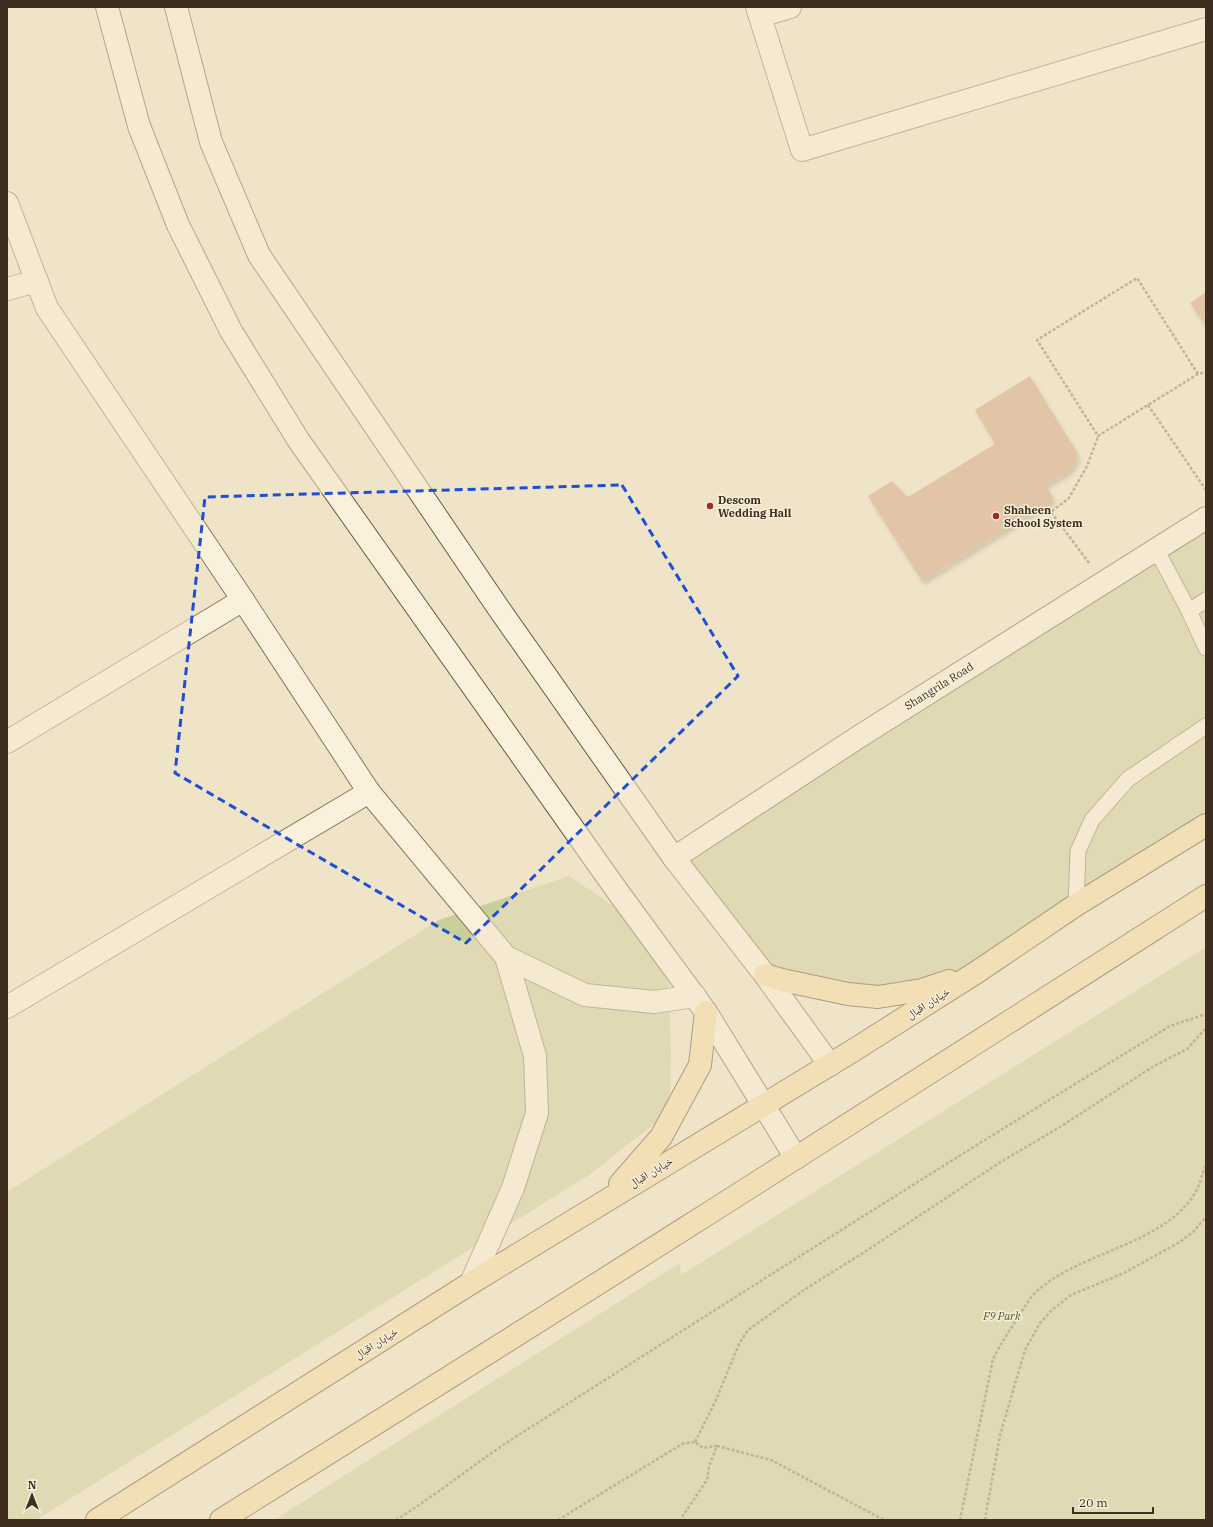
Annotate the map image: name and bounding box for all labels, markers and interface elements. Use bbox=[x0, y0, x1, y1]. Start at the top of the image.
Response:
place label: Descom Wedding Hall bbox=[718, 493, 792, 520]
marker: Descom Wedding Hall bbox=[705, 501, 715, 511]
place label: Shaheen School System bbox=[1004, 503, 1083, 530]
marker: Shaheen School System bbox=[991, 511, 1001, 521]
street label: Shangrila Road bbox=[902, 659, 976, 713]
street label: خیابان اقبال bbox=[904, 984, 952, 1022]
street label: خیابان اقبال bbox=[627, 1154, 675, 1190]
park label: F9 Park bbox=[982, 1309, 1021, 1323]
street label: خیابان اقبال bbox=[352, 1324, 400, 1362]
north arrow bbox=[12, 1475, 52, 1515]
text: N bbox=[28, 1478, 37, 1492]
scale bar bbox=[1073, 1489, 1153, 1515]
text: 20 m bbox=[1079, 1495, 1108, 1510]

